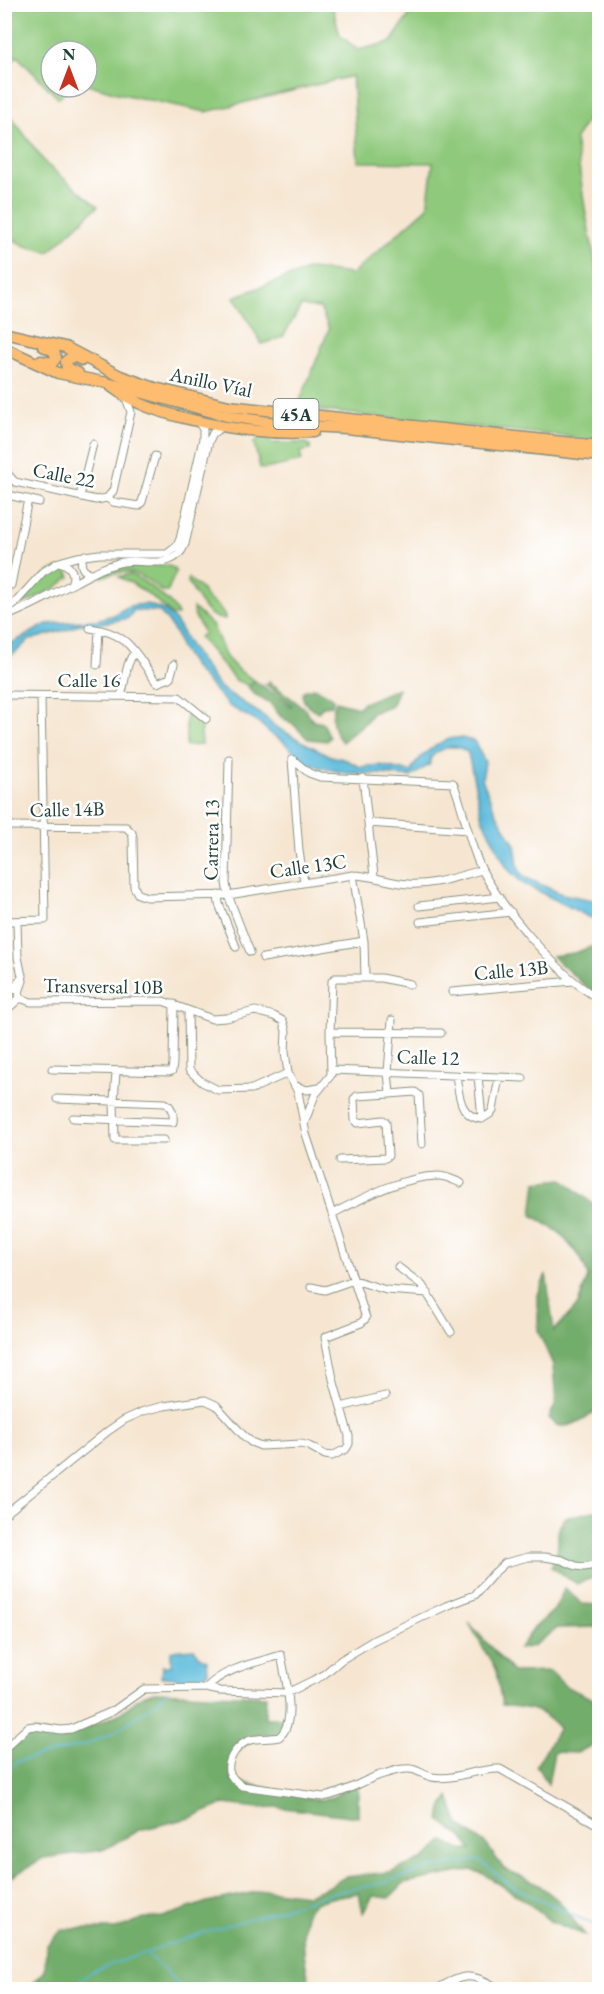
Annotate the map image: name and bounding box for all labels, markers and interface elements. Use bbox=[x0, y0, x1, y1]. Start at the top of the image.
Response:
north arrow bbox=[39, 39, 99, 99]
text: N bbox=[63, 44, 76, 65]
street label: Anillo Víal bbox=[166, 360, 255, 403]
road number: 45A bbox=[274, 399, 318, 429]
street label: Calle 22 bbox=[31, 456, 98, 494]
street label: Calle 16 bbox=[58, 667, 121, 693]
street label: Calle 14B bbox=[30, 795, 104, 823]
street label: Carrera 13 bbox=[197, 799, 225, 881]
street label: Calle 13C bbox=[268, 848, 348, 884]
street label: Calle 13B bbox=[473, 954, 549, 986]
street label: Transversal 10B bbox=[43, 972, 163, 1000]
street label: Calle 12 bbox=[396, 1043, 460, 1071]

